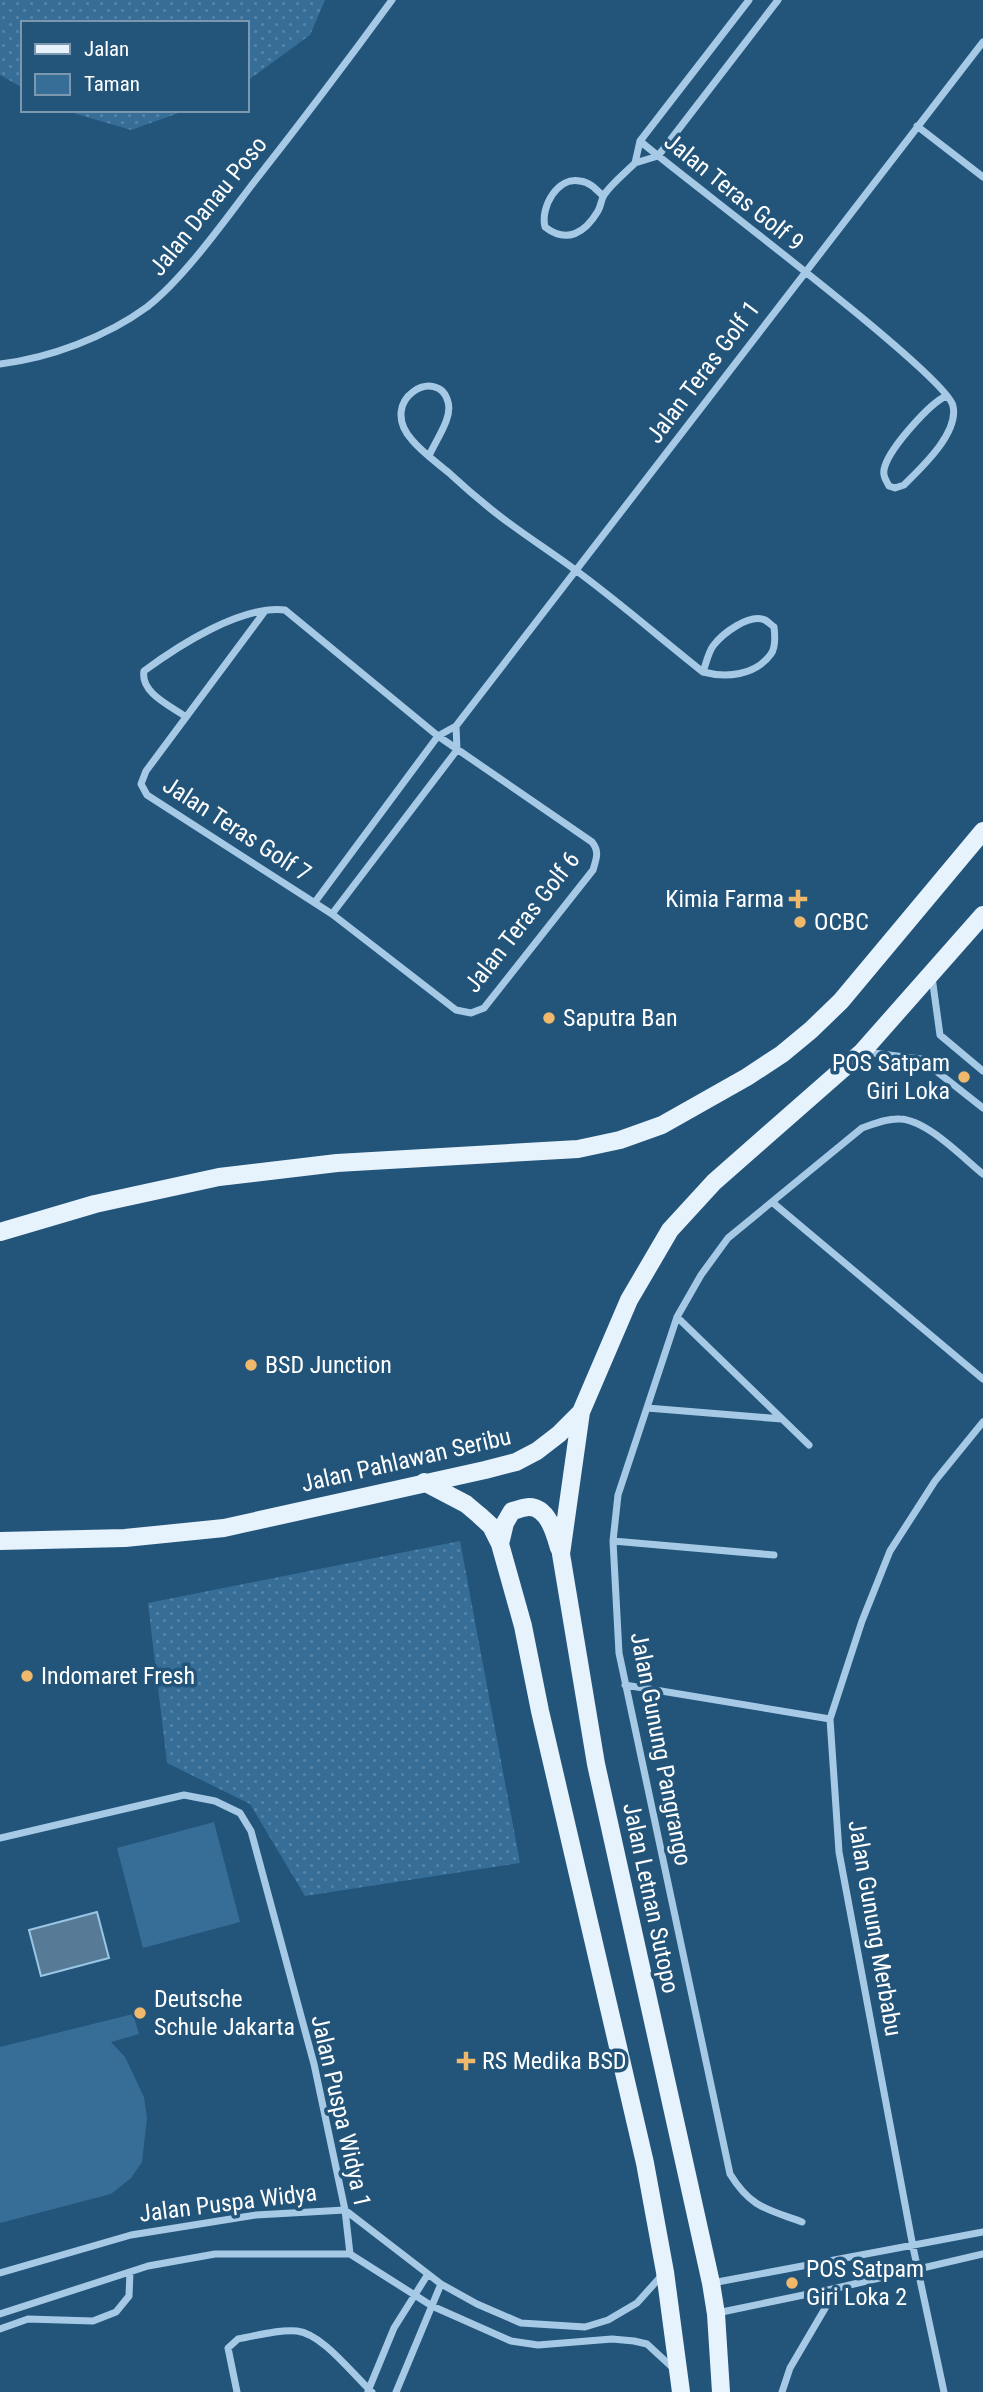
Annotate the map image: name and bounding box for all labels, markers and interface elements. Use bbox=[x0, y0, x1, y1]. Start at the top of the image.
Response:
legend bbox=[21, 21, 248, 112]
text: Jalan bbox=[84, 37, 129, 61]
text: Taman bbox=[84, 72, 140, 96]
street label: Jalan Teras Golf 9 bbox=[659, 127, 809, 257]
street label: Jalan Danau Poso bbox=[143, 131, 273, 281]
street label: Jalan Teras Golf 1 bbox=[640, 295, 766, 449]
street label: Jalan Teras Golf 7 bbox=[158, 771, 316, 887]
street label: Jalan Teras Golf 6 bbox=[458, 846, 586, 998]
place label: Kimia Farma bbox=[665, 885, 784, 913]
marker: Kimia Farma bbox=[790, 891, 806, 907]
place label: OCBC bbox=[814, 908, 869, 936]
marker: OCBC bbox=[792, 914, 808, 930]
place label: Saputra Ban bbox=[563, 1004, 678, 1032]
marker: Saputra Ban bbox=[541, 1010, 557, 1026]
place label: POS Satpam Giri Loka bbox=[832, 1049, 950, 1105]
marker: POS Satpam Giri Loka bbox=[956, 1069, 972, 1085]
place label: BSD Junction bbox=[265, 1351, 392, 1379]
marker: BSD Junction bbox=[243, 1357, 259, 1373]
street label: Jalan Pahlawan Seribu bbox=[298, 1422, 514, 1498]
street label: Jalan Gunung Pangrango bbox=[625, 1630, 697, 1868]
place label: Indomaret Fresh bbox=[41, 1662, 195, 1690]
marker: Indomaret Fresh bbox=[19, 1668, 35, 1684]
street label: Jalan Letnan Sutopo bbox=[617, 1800, 685, 1996]
street label: Jalan Gunung Merbabu bbox=[842, 1818, 908, 2038]
place label: Deutsche Schule Jakarta bbox=[154, 1985, 295, 2041]
marker: Deutsche Schule Jakarta bbox=[132, 2005, 148, 2021]
street label: Jalan Puspa Widya 1 bbox=[305, 2012, 377, 2210]
place label: RS Medika BSD bbox=[482, 2047, 627, 2075]
marker: RS Medika BSD bbox=[456, 2051, 476, 2071]
street label: Jalan Puspa Widya bbox=[137, 2178, 319, 2228]
place label: POS Satpam Giri Loka 2 bbox=[806, 2255, 924, 2311]
marker: POS Satpam Giri Loka 2 bbox=[784, 2275, 800, 2291]

